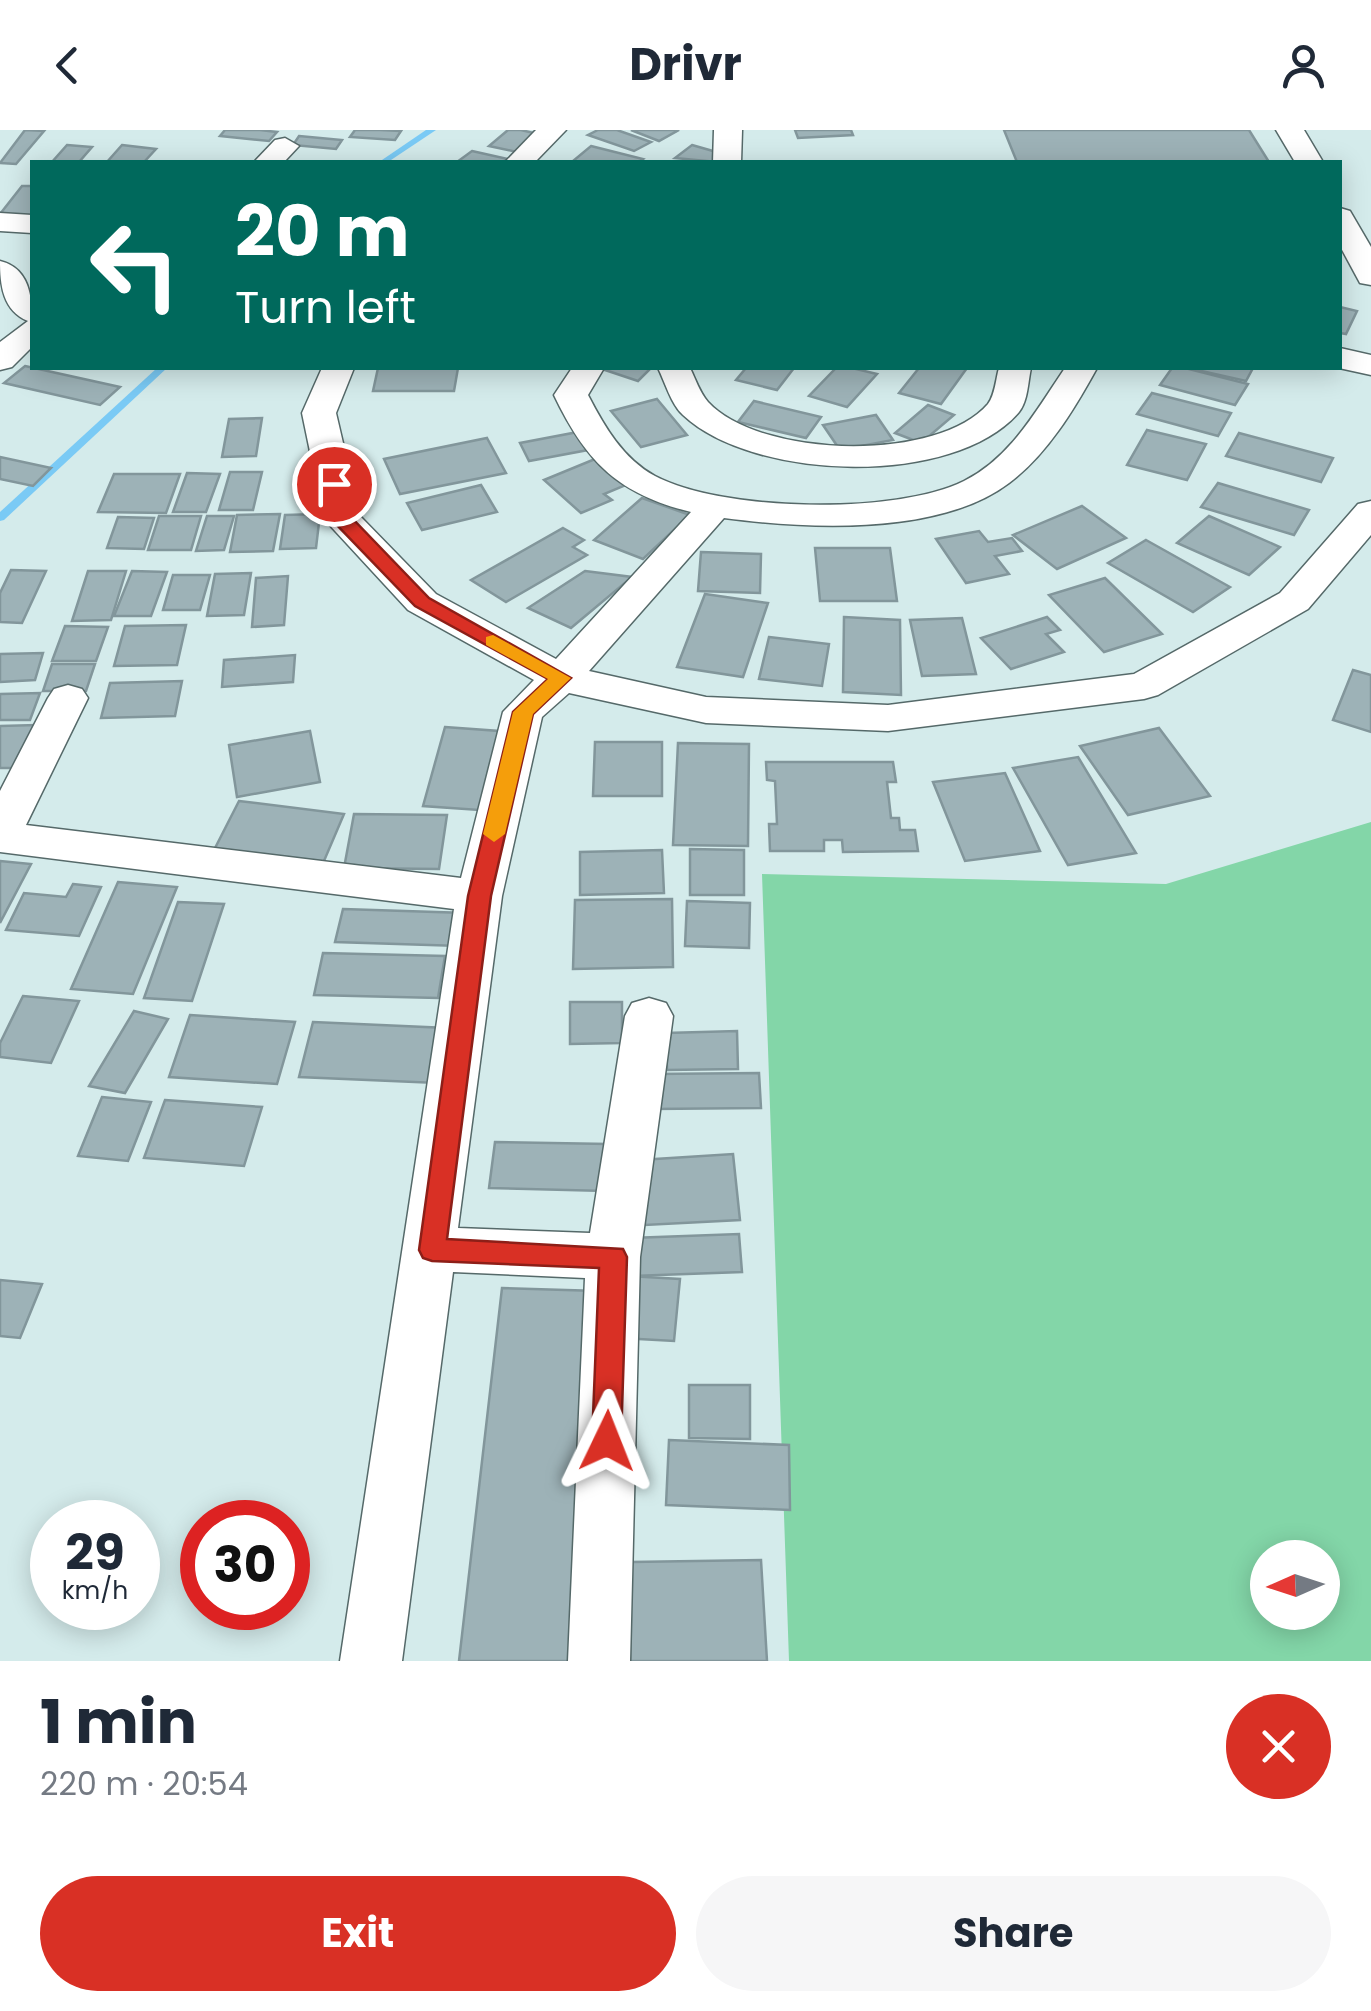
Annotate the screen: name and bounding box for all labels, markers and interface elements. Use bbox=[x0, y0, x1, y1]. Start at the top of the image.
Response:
text: Drivr bbox=[629, 33, 742, 96]
icon: back bbox=[40, 38, 95, 93]
icon: person bbox=[1276, 38, 1331, 93]
text: 20 m bbox=[235, 182, 410, 281]
icon: left bbox=[70, 200, 200, 330]
text: Turn left bbox=[235, 276, 416, 339]
pin bbox=[292, 442, 377, 527]
icon: arrive bbox=[307, 457, 362, 512]
position arrow bbox=[555, 1389, 659, 1493]
speed limit sign: 30 bbox=[180, 1500, 310, 1630]
text: 29 bbox=[65, 1517, 125, 1588]
north arrow bbox=[1250, 1540, 1340, 1630]
map controls bbox=[1250, 1540, 1340, 1630]
text: km/h bbox=[62, 1573, 128, 1608]
text: 1 min bbox=[40, 1680, 197, 1764]
button: close bbox=[1226, 1694, 1331, 1799]
text: 220 m · 20:54 bbox=[40, 1761, 248, 1806]
button: Exit bbox=[40, 1876, 676, 1991]
button: Share bbox=[696, 1876, 1331, 1991]

